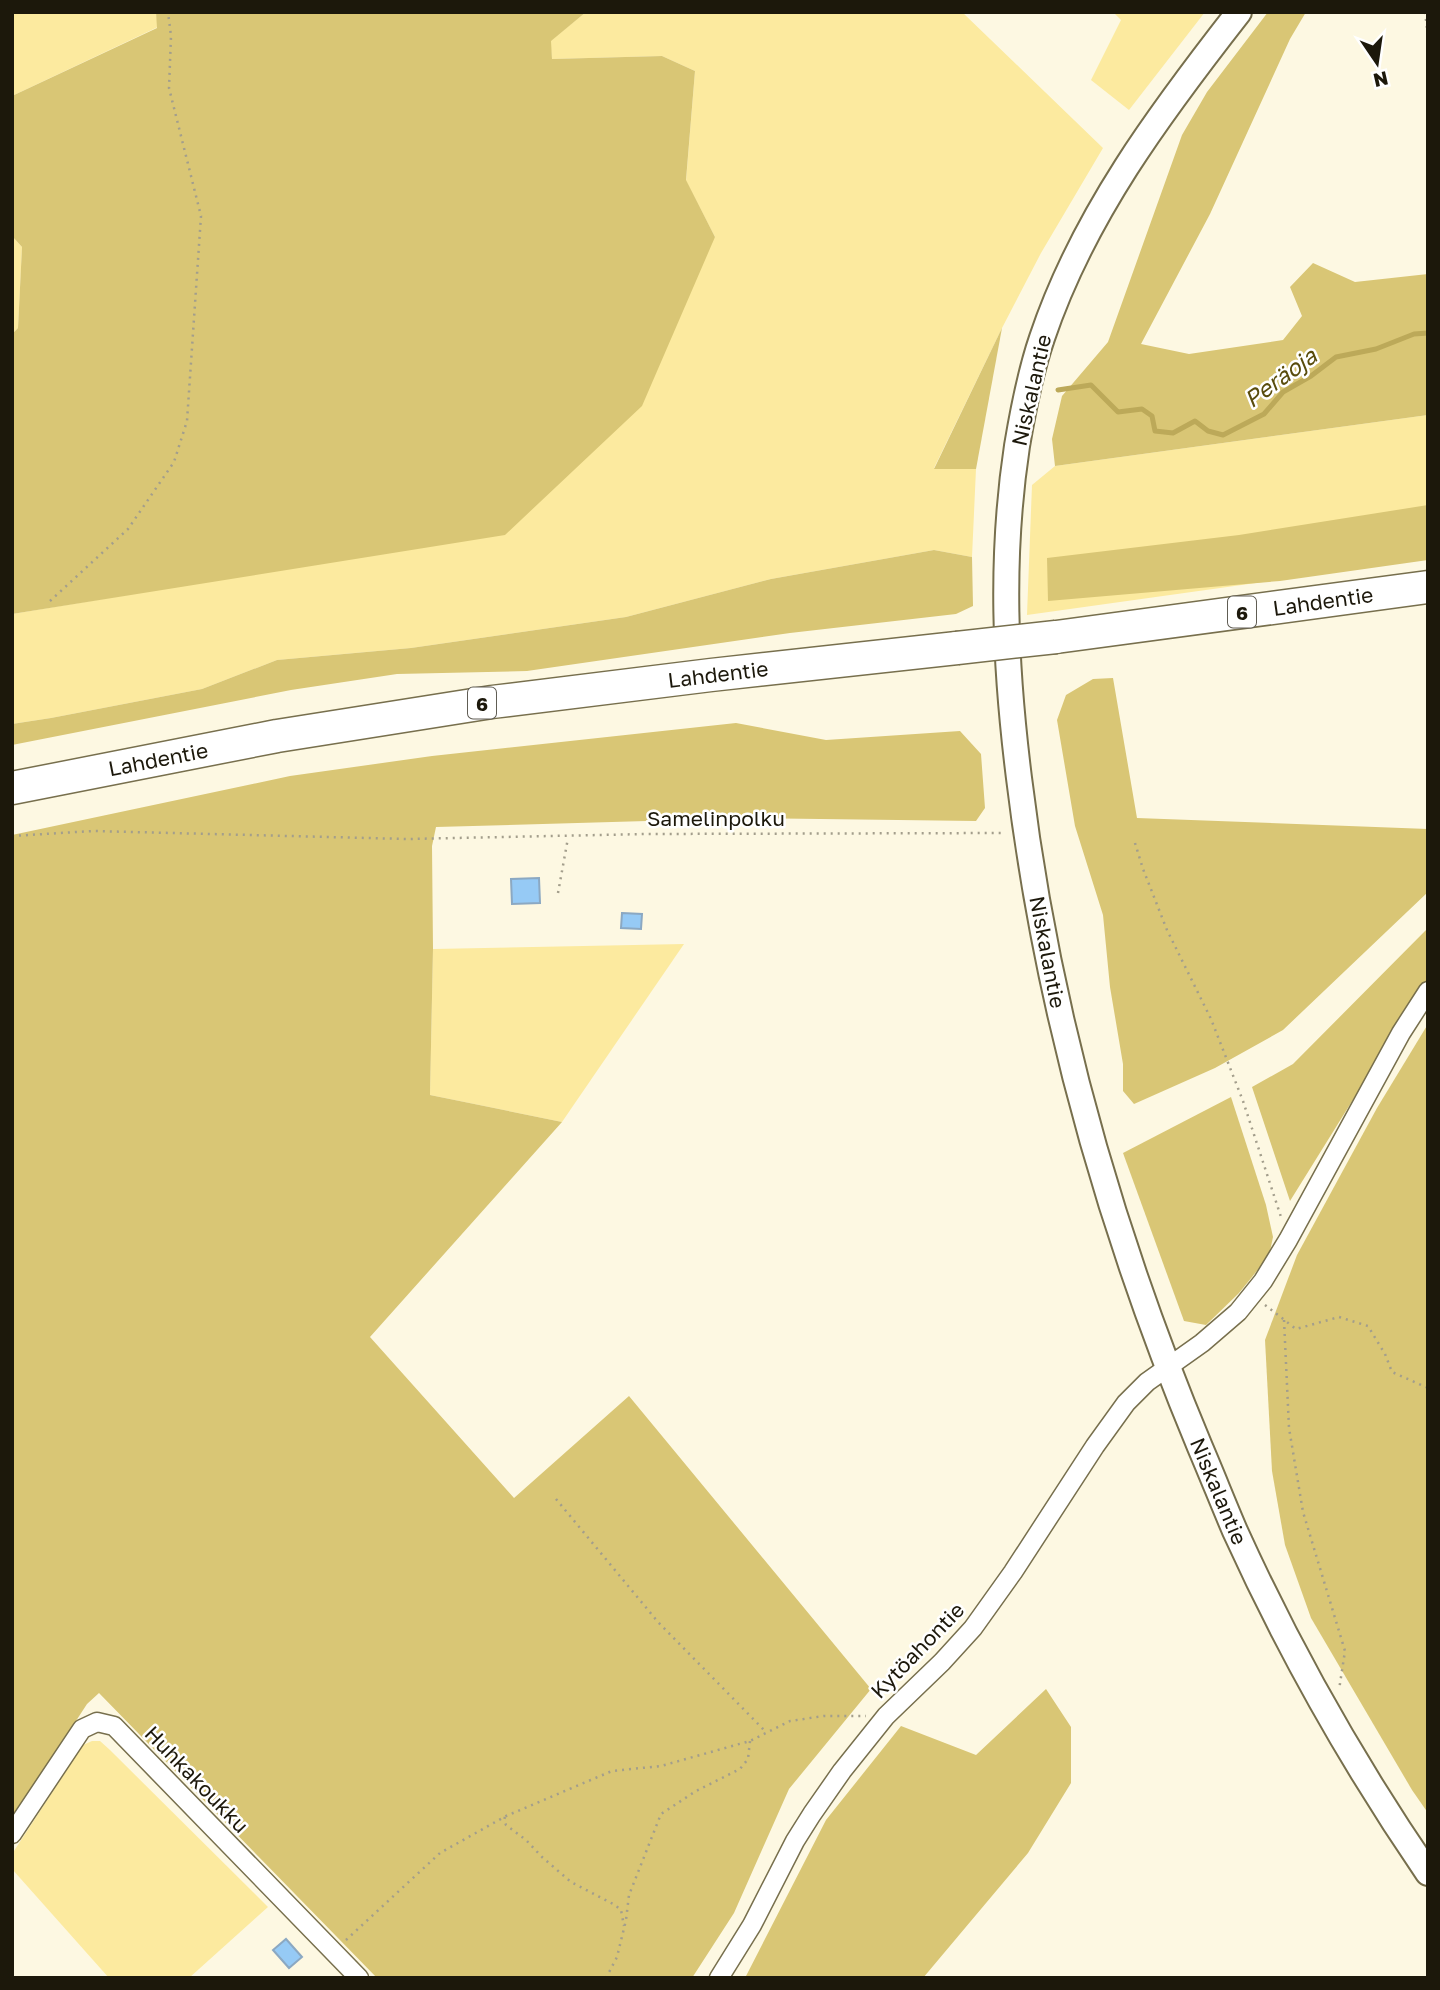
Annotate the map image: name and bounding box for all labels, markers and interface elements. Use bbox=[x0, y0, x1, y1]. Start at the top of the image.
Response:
north arrow bbox=[1342, 28, 1412, 98]
text: N bbox=[1371, 67, 1391, 93]
street label: Niskalantie bbox=[1006, 332, 1056, 448]
water label: Peräoja bbox=[1238, 341, 1323, 413]
street label: Lahdentie bbox=[1271, 581, 1375, 621]
road number: 6 bbox=[1228, 596, 1256, 628]
street label: Lahdentie bbox=[666, 655, 770, 693]
road number: 6 bbox=[468, 688, 496, 718]
street label: Lahdentie bbox=[106, 737, 210, 781]
street label: Samelinpolku bbox=[647, 805, 785, 831]
street label: Niskalantie bbox=[1024, 894, 1072, 1010]
street label: Niskalantie bbox=[1185, 1434, 1253, 1548]
street label: Kytöahontie bbox=[865, 1597, 969, 1703]
street label: Huhkakoukku bbox=[140, 1720, 254, 1838]

